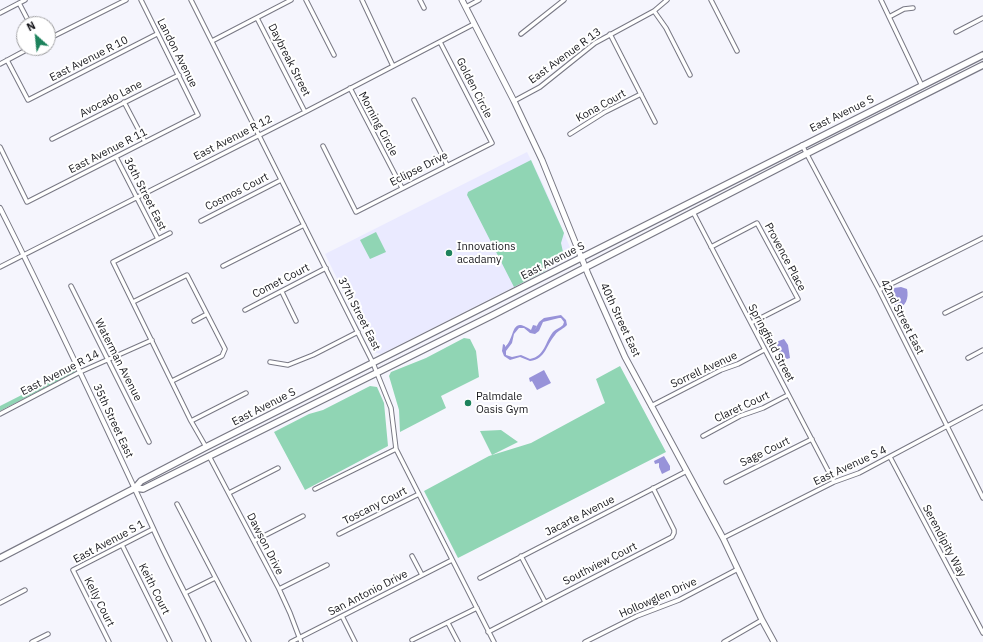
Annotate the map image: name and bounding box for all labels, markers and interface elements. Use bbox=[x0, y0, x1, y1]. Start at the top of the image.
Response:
north arrow bbox=[16, 16, 56, 56]
street label: Landon Avenue bbox=[154, 16, 200, 90]
text: N bbox=[24, 18, 38, 34]
street label: Daybreak Street bbox=[265, 22, 313, 98]
street label: East Avenue R 13 bbox=[526, 25, 604, 87]
street label: East Avenue R 10 bbox=[48, 34, 130, 84]
street label: Golden Circle bbox=[453, 56, 495, 120]
street label: Avocado Lane bbox=[77, 78, 145, 120]
street label: Kona Court bbox=[574, 87, 628, 125]
street label: Morning Circle bbox=[356, 90, 400, 158]
street label: East Avenue S bbox=[808, 93, 876, 135]
street label: East Avenue R 12 bbox=[192, 113, 274, 163]
street label: East Avenue R 11 bbox=[67, 126, 149, 176]
street label: Eclipse Drive bbox=[388, 149, 450, 189]
street label: 36th Street East bbox=[121, 155, 169, 233]
street label: Cosmos Court bbox=[203, 170, 271, 214]
street label: Provence Place bbox=[761, 221, 809, 293]
street label: East Avenue S bbox=[519, 239, 587, 283]
place label: Innovations acadamy bbox=[457, 240, 516, 266]
marker: Innovations acadamy bbox=[444, 248, 454, 258]
street label: Comet Court bbox=[250, 261, 312, 301]
street label: 37th Street East bbox=[335, 275, 383, 353]
street label: 42nd Street East bbox=[877, 277, 927, 357]
street label: 40th Street East bbox=[597, 281, 643, 359]
street label: Springfield Street bbox=[745, 302, 797, 384]
street label: Waterman Avenue bbox=[92, 317, 144, 403]
street label: East Avenue R 14 bbox=[19, 348, 101, 398]
street label: Sorrell Avenue bbox=[669, 349, 739, 391]
street label: 35th Street East bbox=[90, 382, 136, 460]
street label: East Avenue S bbox=[230, 385, 298, 429]
street label: Claret Court bbox=[712, 388, 772, 426]
place label: Palmdale Oasis Gym bbox=[476, 390, 528, 416]
marker: Palmdale Oasis Gym bbox=[463, 398, 473, 408]
street label: Sage Court bbox=[738, 434, 792, 470]
street label: East Avenue S 4 bbox=[811, 443, 889, 489]
street label: Toscany Court bbox=[341, 484, 409, 528]
street label: Jacarte Avenue bbox=[543, 493, 617, 539]
street label: Serendipity Way bbox=[919, 503, 969, 579]
street label: Dawson Drive bbox=[244, 511, 286, 577]
street label: East Avenue S 1 bbox=[71, 518, 147, 566]
street label: Southview Court bbox=[561, 540, 639, 588]
street label: Keith Court bbox=[136, 561, 172, 617]
street label: San Antonio Drive bbox=[326, 567, 410, 619]
street label: Kelly Court bbox=[81, 575, 117, 629]
street label: Hollowglen Drive bbox=[617, 575, 699, 621]

